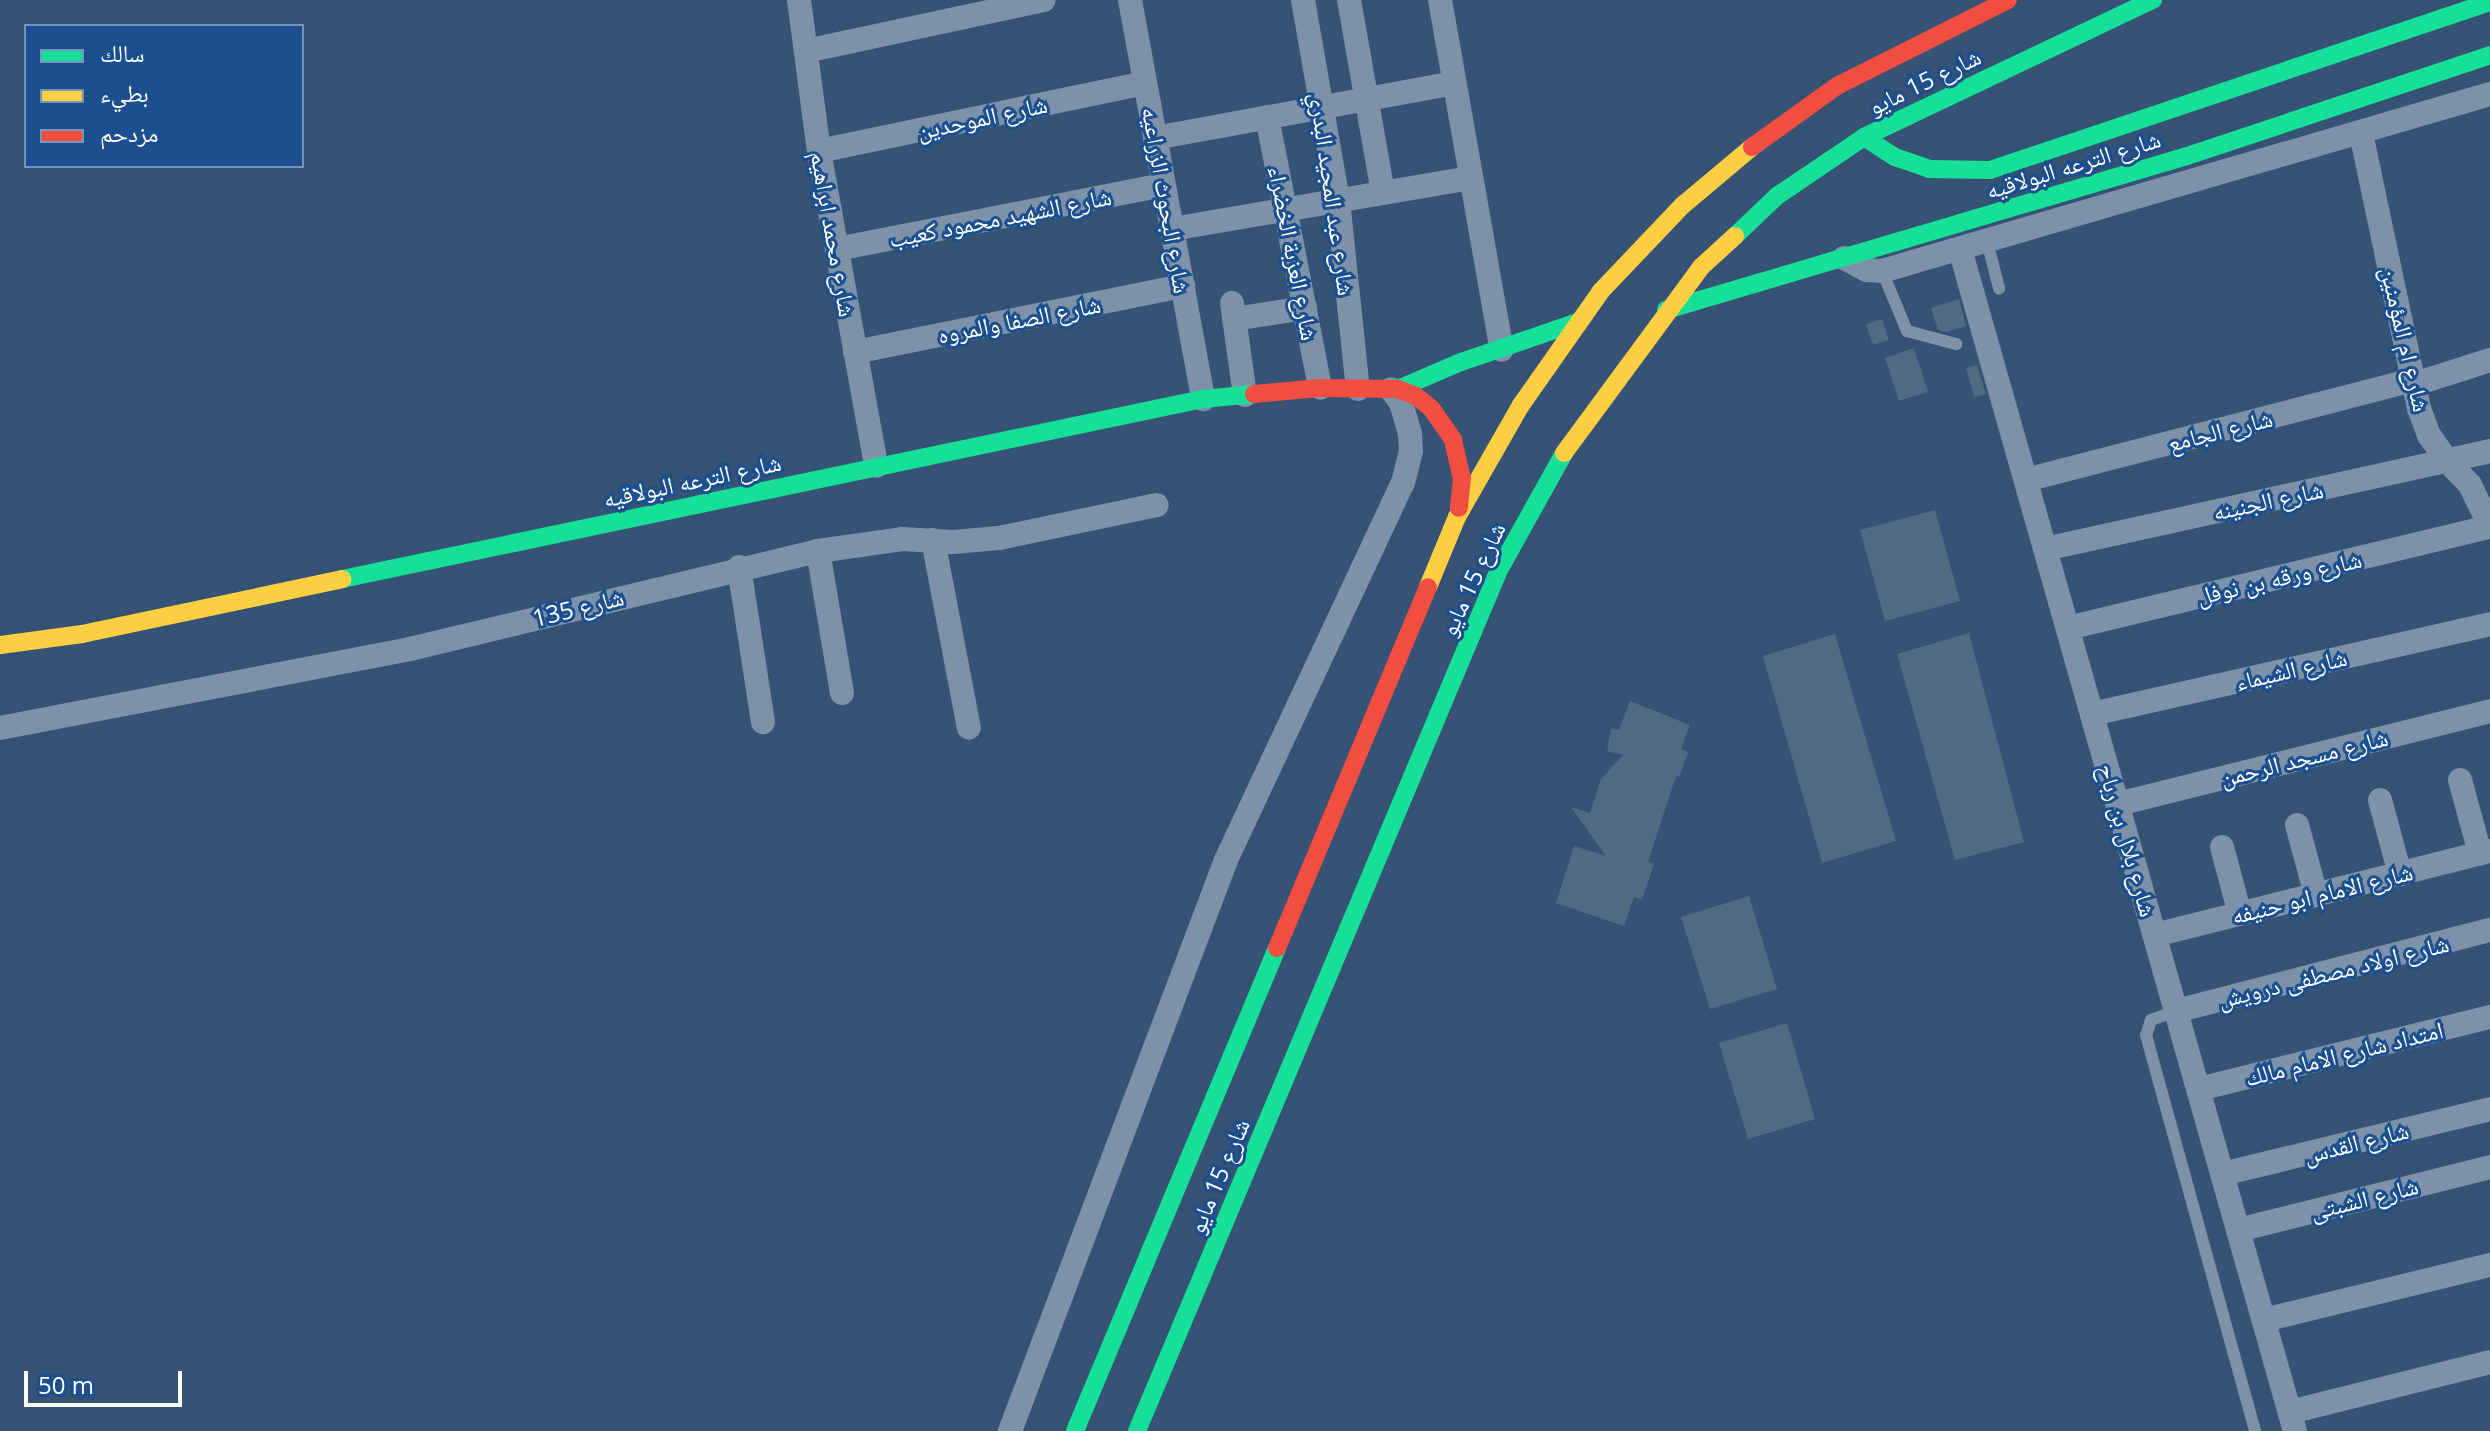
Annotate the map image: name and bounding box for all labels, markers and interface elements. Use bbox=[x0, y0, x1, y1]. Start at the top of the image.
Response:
legend bbox=[24, 24, 304, 168]
text: سالك bbox=[100, 36, 145, 69]
street label: شارع 15 مايو bbox=[1863, 41, 1985, 121]
text: بطيء bbox=[100, 76, 149, 109]
street label: شارع الموحدين bbox=[914, 89, 1050, 145]
street label: شارع عبد المجيد البدري bbox=[1304, 91, 1362, 297]
street label: شارع البحوث الزراعيه bbox=[1136, 105, 1198, 295]
text: مزدحم bbox=[100, 116, 159, 149]
street label: شارع الترعه البولاقيه bbox=[1982, 124, 2164, 204]
street label: شارع محمد ابراهيم bbox=[805, 149, 863, 319]
street label: شارع العزبة الخضراء bbox=[1263, 163, 1325, 343]
street label: شارع الشهيد محمود كعيب bbox=[886, 181, 1114, 253]
street label: شارع ام المؤمنين bbox=[2375, 264, 2437, 414]
street label: شارع الصفا والمروه bbox=[935, 289, 1103, 349]
street label: شارع الجامع bbox=[2165, 403, 2275, 457]
street label: شارع الترعه البولاقيه bbox=[600, 447, 784, 513]
street label: شارع الجنينه bbox=[2210, 474, 2326, 526]
street label: شارع 15 مايو bbox=[1433, 518, 1511, 640]
street label: شارع ورقه بن نوفل bbox=[2194, 544, 2364, 610]
street label: شارع 135 bbox=[529, 582, 627, 632]
street label: شارع الشيماء bbox=[2232, 642, 2350, 696]
street label: شارع مسجد الرحمن bbox=[2217, 722, 2391, 792]
street label: شارع بلال بن رباح bbox=[2092, 760, 2164, 920]
street label: شارع الامام ابو حنيفه bbox=[2228, 857, 2416, 929]
street label: شارع اولاد مصطفى درويش bbox=[2214, 928, 2452, 1014]
street label: امتداد شارع الامام مالك bbox=[2242, 1014, 2446, 1092]
street label: شارع 15 مايو bbox=[1181, 1114, 1255, 1238]
street label: شارع القدس bbox=[2300, 1115, 2412, 1169]
street label: شارع الشبتى bbox=[2307, 1171, 2421, 1225]
scale bar bbox=[28, 1355, 186, 1405]
text: 50 m bbox=[38, 1368, 94, 1401]

